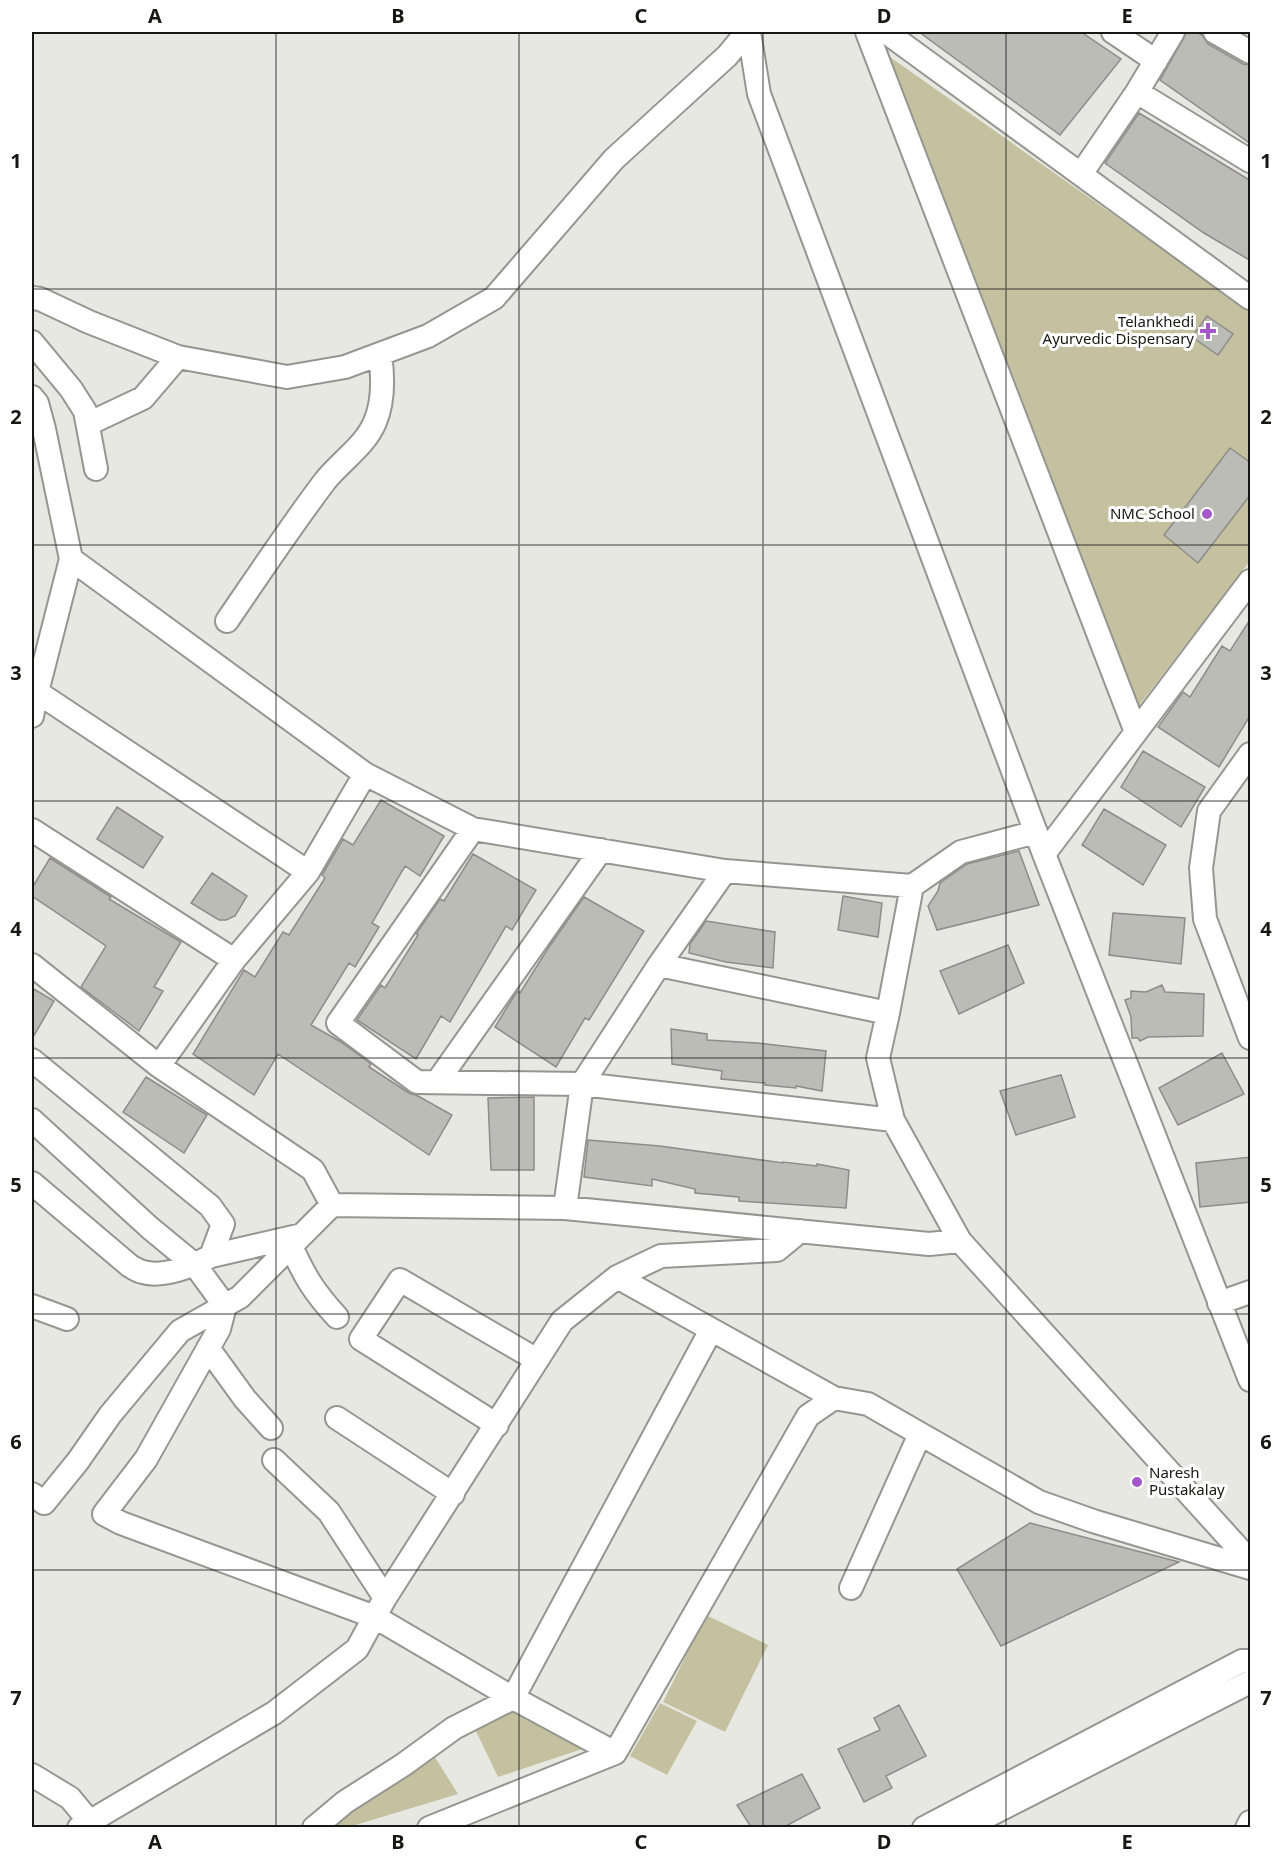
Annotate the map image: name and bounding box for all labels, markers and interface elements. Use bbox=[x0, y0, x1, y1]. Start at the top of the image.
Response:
text: A bbox=[148, 2, 162, 29]
text: B bbox=[391, 2, 405, 29]
text: C bbox=[635, 2, 648, 29]
text: D bbox=[877, 2, 891, 29]
text: E bbox=[1121, 2, 1133, 29]
text: 1 bbox=[10, 147, 22, 174]
text: 1 bbox=[1260, 147, 1272, 174]
place label: Telankhedi Ayurvedic Dispensary bbox=[1043, 311, 1194, 348]
marker: Telankhedi Ayurvedic Dispensary bbox=[1199, 322, 1217, 340]
text: 2 bbox=[10, 403, 22, 430]
text: 2 bbox=[1260, 403, 1272, 430]
place label: NMC School bbox=[1110, 503, 1195, 523]
marker: NMC School bbox=[1200, 507, 1214, 521]
text: 3 bbox=[10, 659, 22, 686]
text: 3 bbox=[1260, 659, 1272, 686]
text: 4 bbox=[10, 915, 22, 942]
text: 4 bbox=[1260, 915, 1272, 942]
text: 5 bbox=[10, 1171, 22, 1198]
text: 5 bbox=[1260, 1171, 1272, 1198]
text: 6 bbox=[10, 1428, 22, 1455]
text: 6 bbox=[1260, 1428, 1272, 1455]
place label: Naresh Pustakalay bbox=[1149, 1462, 1225, 1499]
marker: Naresh Pustakalay bbox=[1130, 1475, 1144, 1489]
text: 7 bbox=[10, 1684, 22, 1711]
text: 7 bbox=[1260, 1684, 1272, 1711]
text: A bbox=[148, 1828, 162, 1855]
text: B bbox=[391, 1828, 405, 1855]
text: C bbox=[635, 1828, 648, 1855]
text: D bbox=[877, 1828, 891, 1855]
text: E bbox=[1121, 1828, 1133, 1855]

